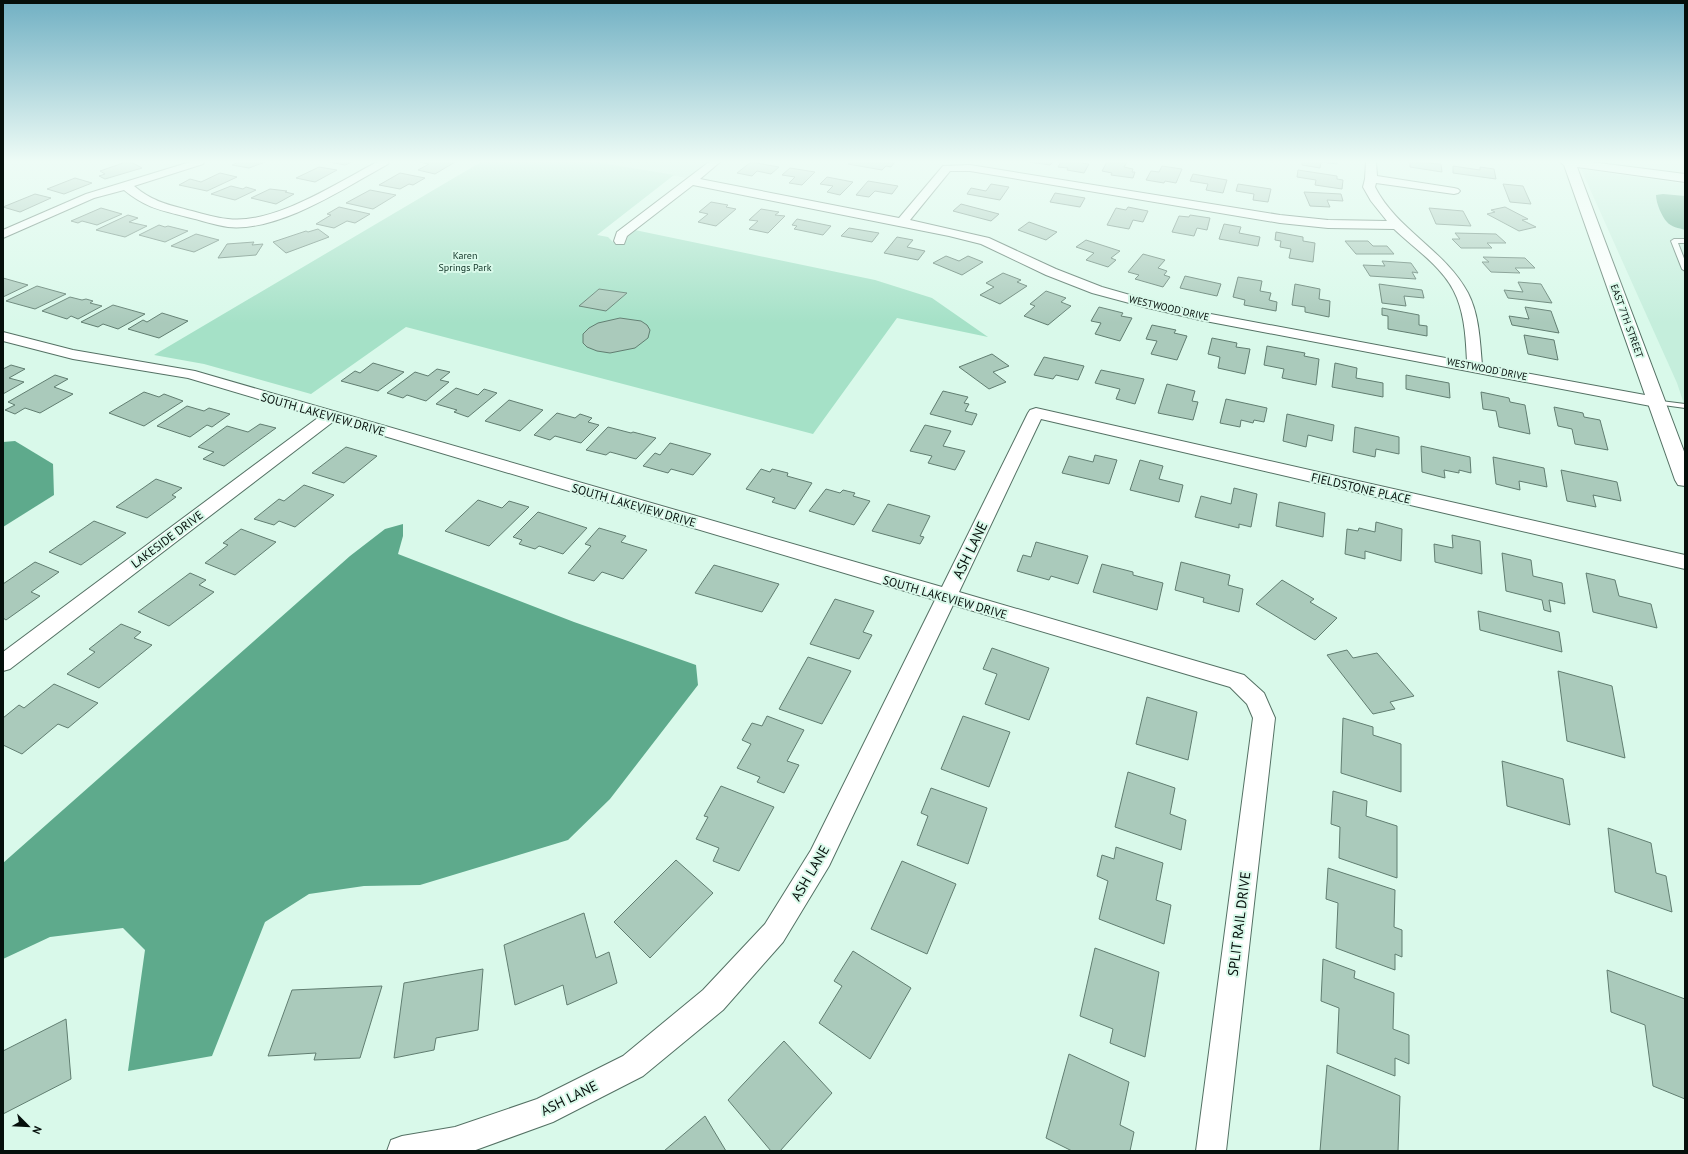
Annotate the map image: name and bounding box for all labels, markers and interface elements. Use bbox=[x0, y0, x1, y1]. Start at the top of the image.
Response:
park label: Karen Springs Park bbox=[439, 249, 492, 274]
street label: EAST 7TH STREET bbox=[1608, 282, 1647, 360]
street label: WESTWOOD DRIVE bbox=[1128, 292, 1210, 324]
street label: WESTWOOD DRIVE bbox=[1446, 355, 1528, 383]
street label: SOUTH LAKEVIEW DRIVE bbox=[259, 389, 387, 439]
street label: FIELDSTONE PLACE bbox=[1310, 469, 1412, 507]
street label: SOUTH LAKEVIEW DRIVE bbox=[570, 480, 698, 530]
street label: LAKESIDE DRIVE bbox=[128, 507, 206, 571]
street label: ASH LANE bbox=[948, 519, 992, 581]
street label: SOUTH LAKEVIEW DRIVE bbox=[881, 572, 1009, 622]
street label: ASH LANE bbox=[787, 842, 833, 904]
street label: SPLIT RAIL DRIVE bbox=[1224, 871, 1254, 977]
street label: ASH LANE bbox=[538, 1076, 600, 1120]
north arrow bbox=[8, 1106, 48, 1146]
text: N bbox=[29, 1124, 45, 1136]

